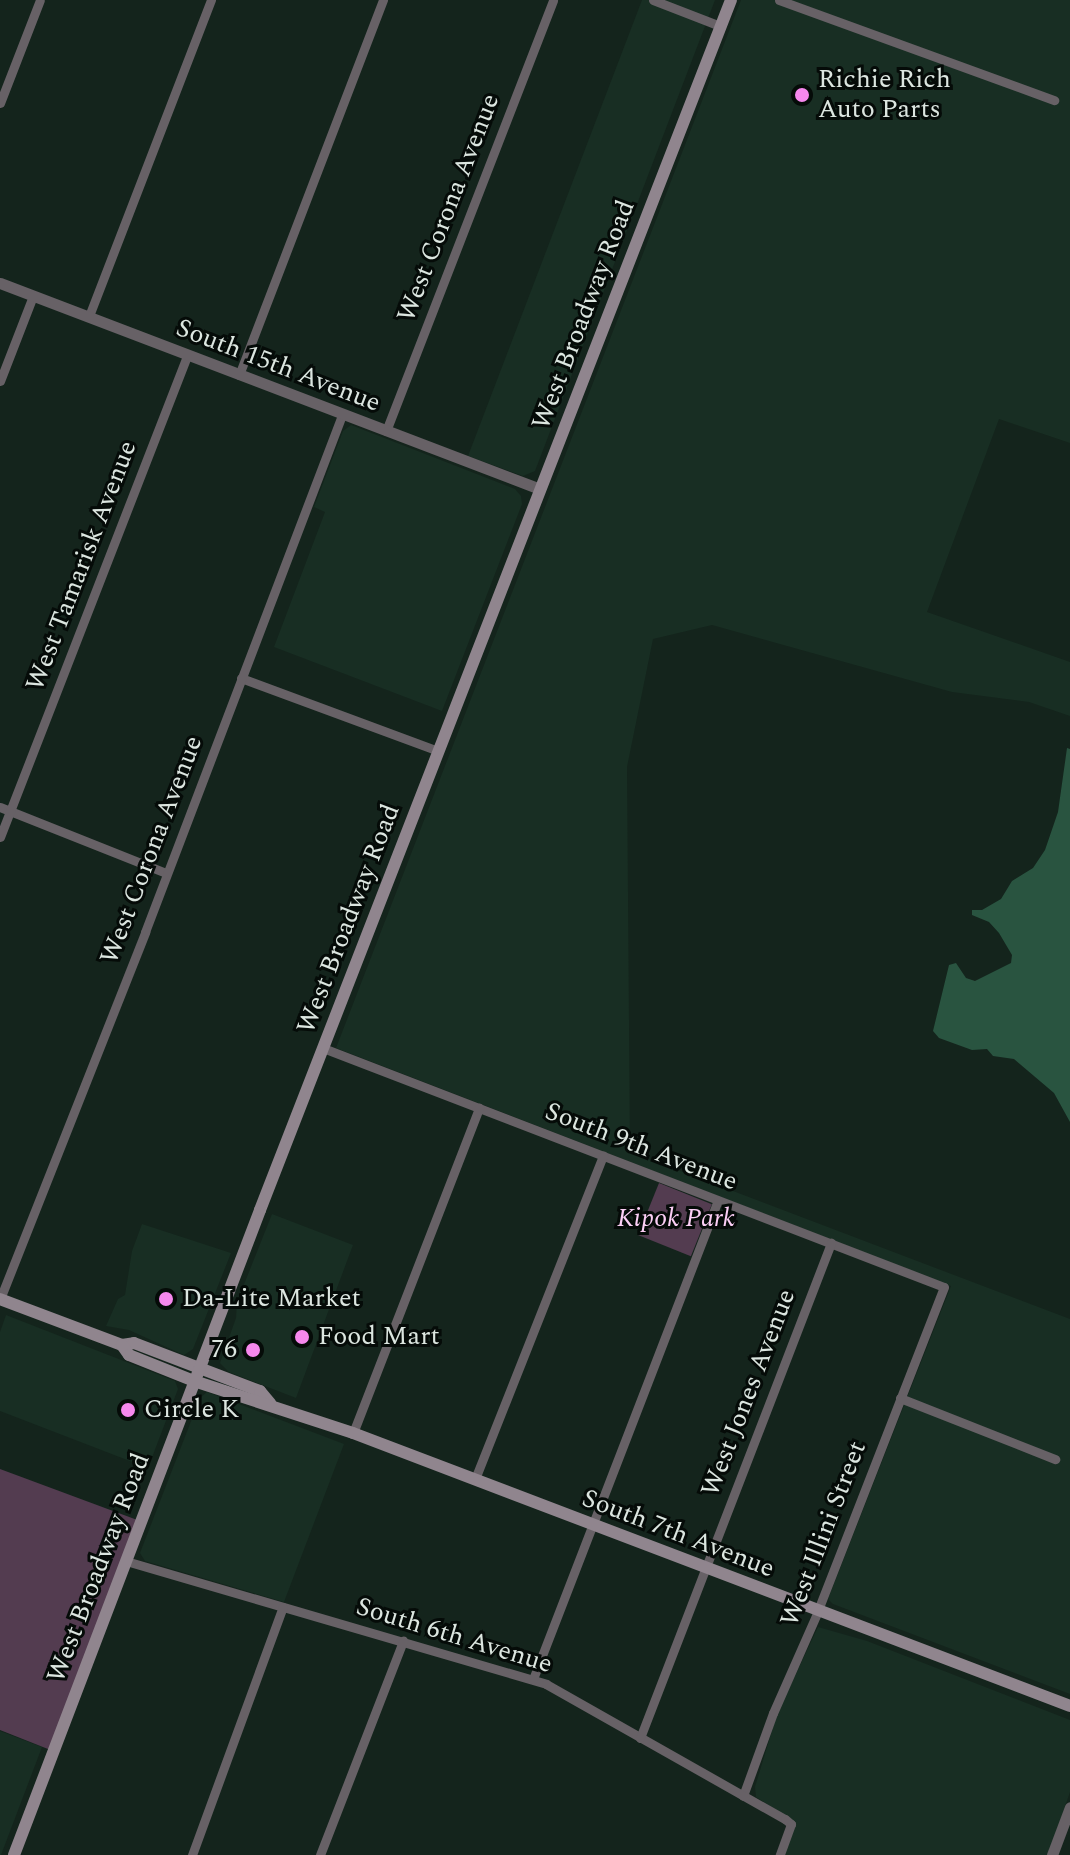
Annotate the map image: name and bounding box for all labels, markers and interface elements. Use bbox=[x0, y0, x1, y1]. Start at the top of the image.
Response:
place label: Richie Rich Auto Parts bbox=[818, 64, 951, 126]
marker: Richie Rich Auto Parts bbox=[793, 86, 811, 104]
street label: West Corona Avenue bbox=[391, 90, 507, 326]
street label: West Broadway Road bbox=[526, 196, 642, 434]
street label: South 15th Avenue bbox=[171, 313, 385, 419]
street label: West Tamarisk Avenue bbox=[20, 437, 144, 695]
street label: West Corona Avenue bbox=[94, 732, 210, 968]
street label: West Broadway Road bbox=[291, 800, 407, 1038]
street label: South 9th Avenue bbox=[540, 1096, 742, 1198]
park label: Kipok Park bbox=[617, 1203, 735, 1235]
place label: Da-Lite Market bbox=[182, 1283, 361, 1315]
street label: West Jones Avenue bbox=[695, 1285, 803, 1501]
marker: Da-Lite Market bbox=[157, 1290, 175, 1308]
place label: Food Mart bbox=[318, 1321, 440, 1353]
marker: Food Mart bbox=[293, 1328, 311, 1346]
place label: 76 bbox=[211, 1334, 237, 1366]
marker: 76 bbox=[244, 1341, 262, 1359]
place label: Circle K bbox=[144, 1394, 239, 1426]
marker: Circle K bbox=[119, 1401, 137, 1419]
street label: West Illini Street bbox=[774, 1437, 874, 1631]
street label: West Broadway Road bbox=[41, 1449, 157, 1687]
street label: South 7th Avenue bbox=[577, 1483, 779, 1585]
street label: South 6th Avenue bbox=[352, 1591, 556, 1681]

